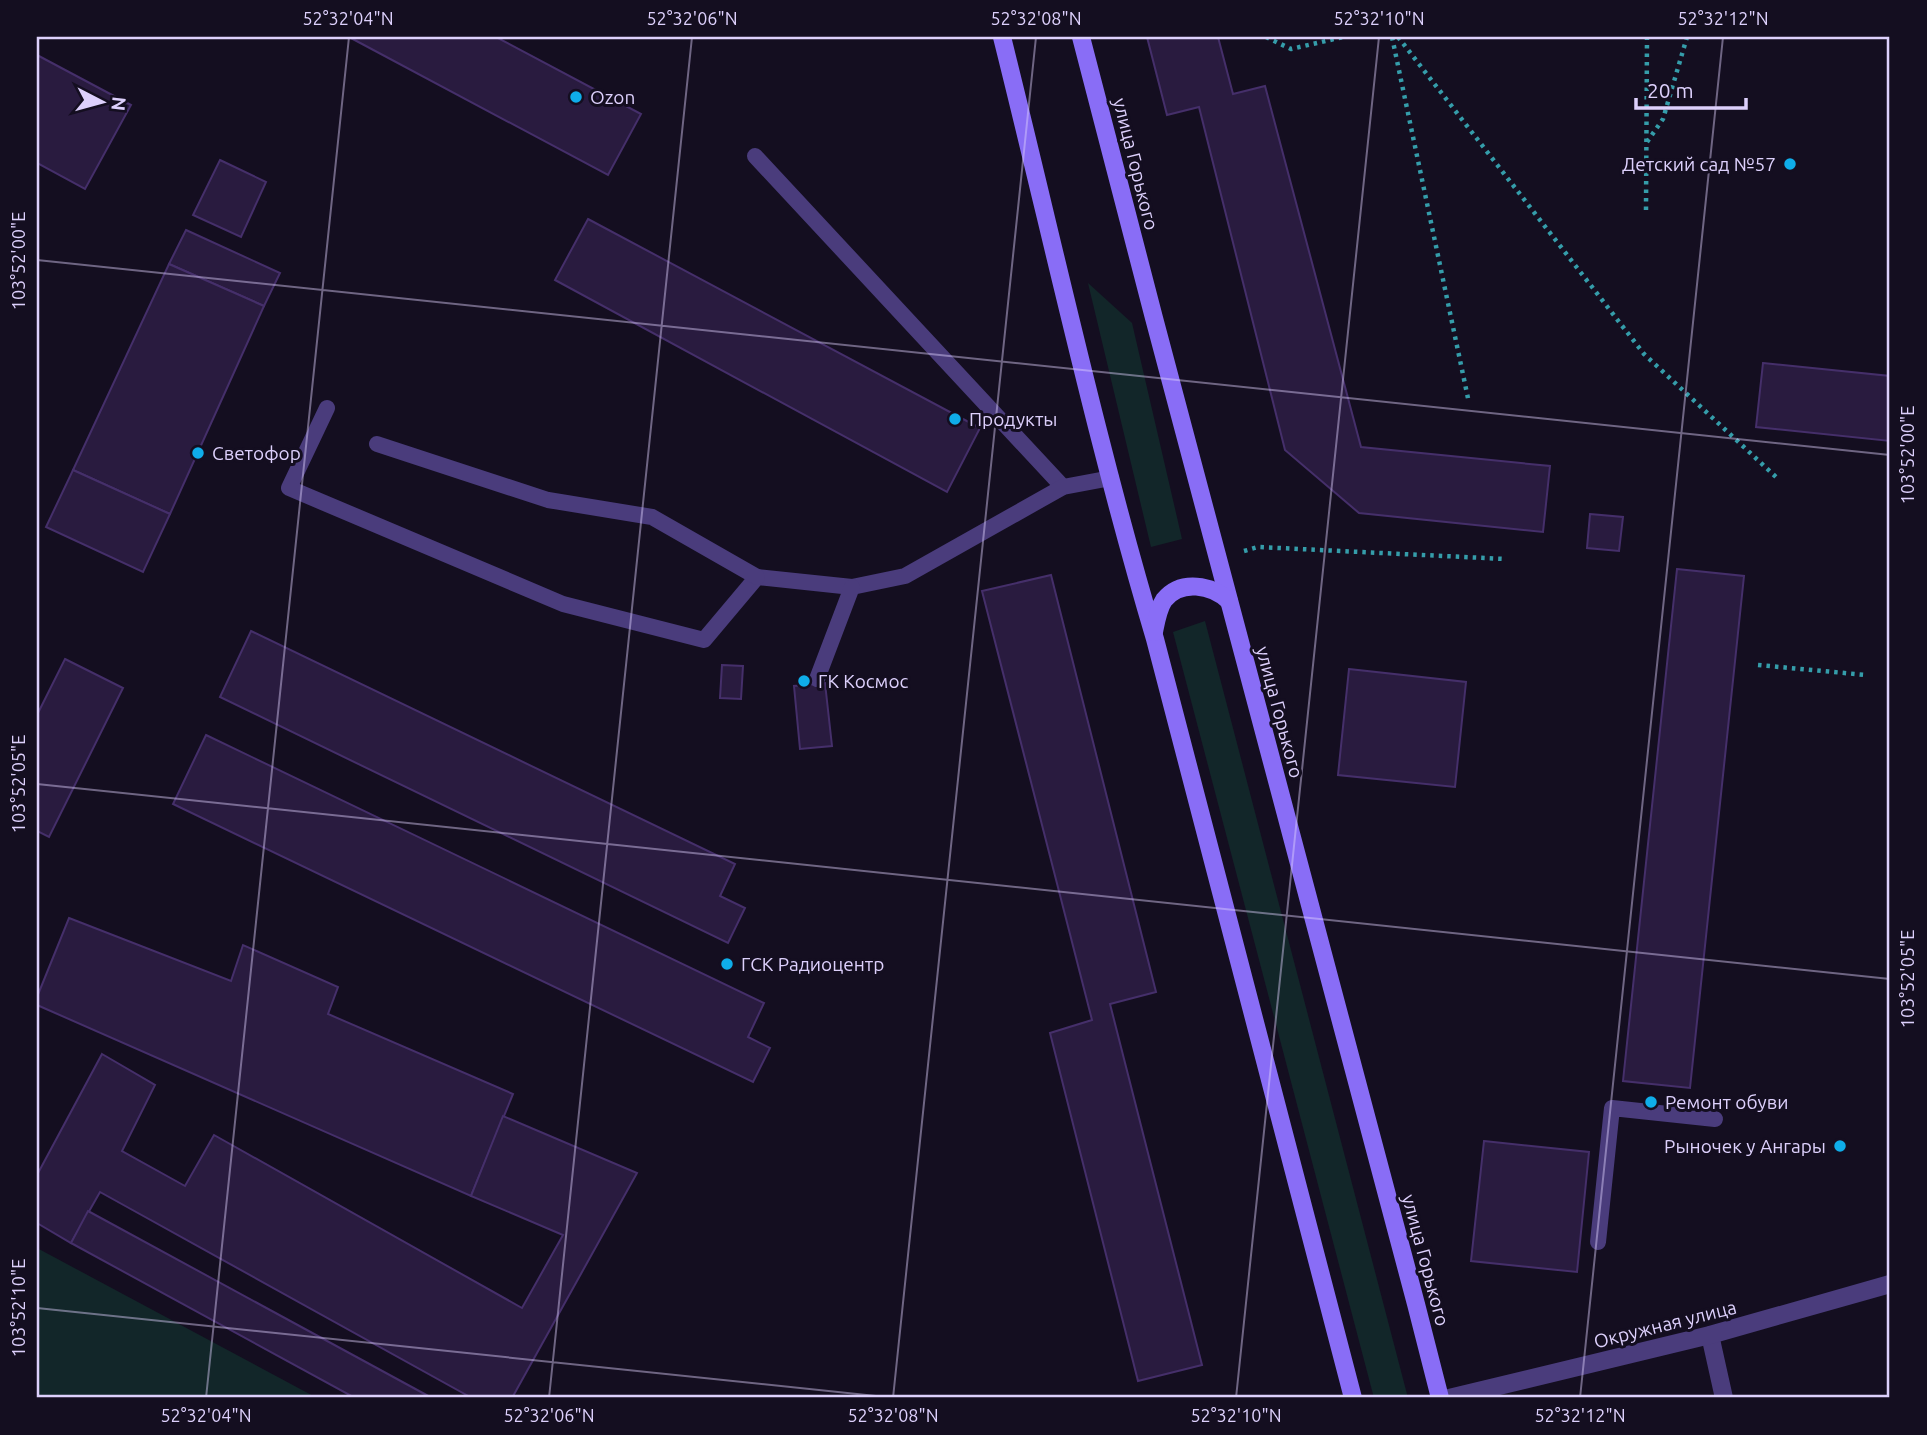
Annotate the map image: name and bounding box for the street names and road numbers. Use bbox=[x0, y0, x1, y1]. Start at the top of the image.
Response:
street label: улица Горького bbox=[1109, 96, 1163, 232]
street label: улица Горького bbox=[1252, 644, 1308, 780]
street label: улица Горького bbox=[1398, 1192, 1454, 1328]
street label: Окружная улица bbox=[1591, 1296, 1739, 1352]

